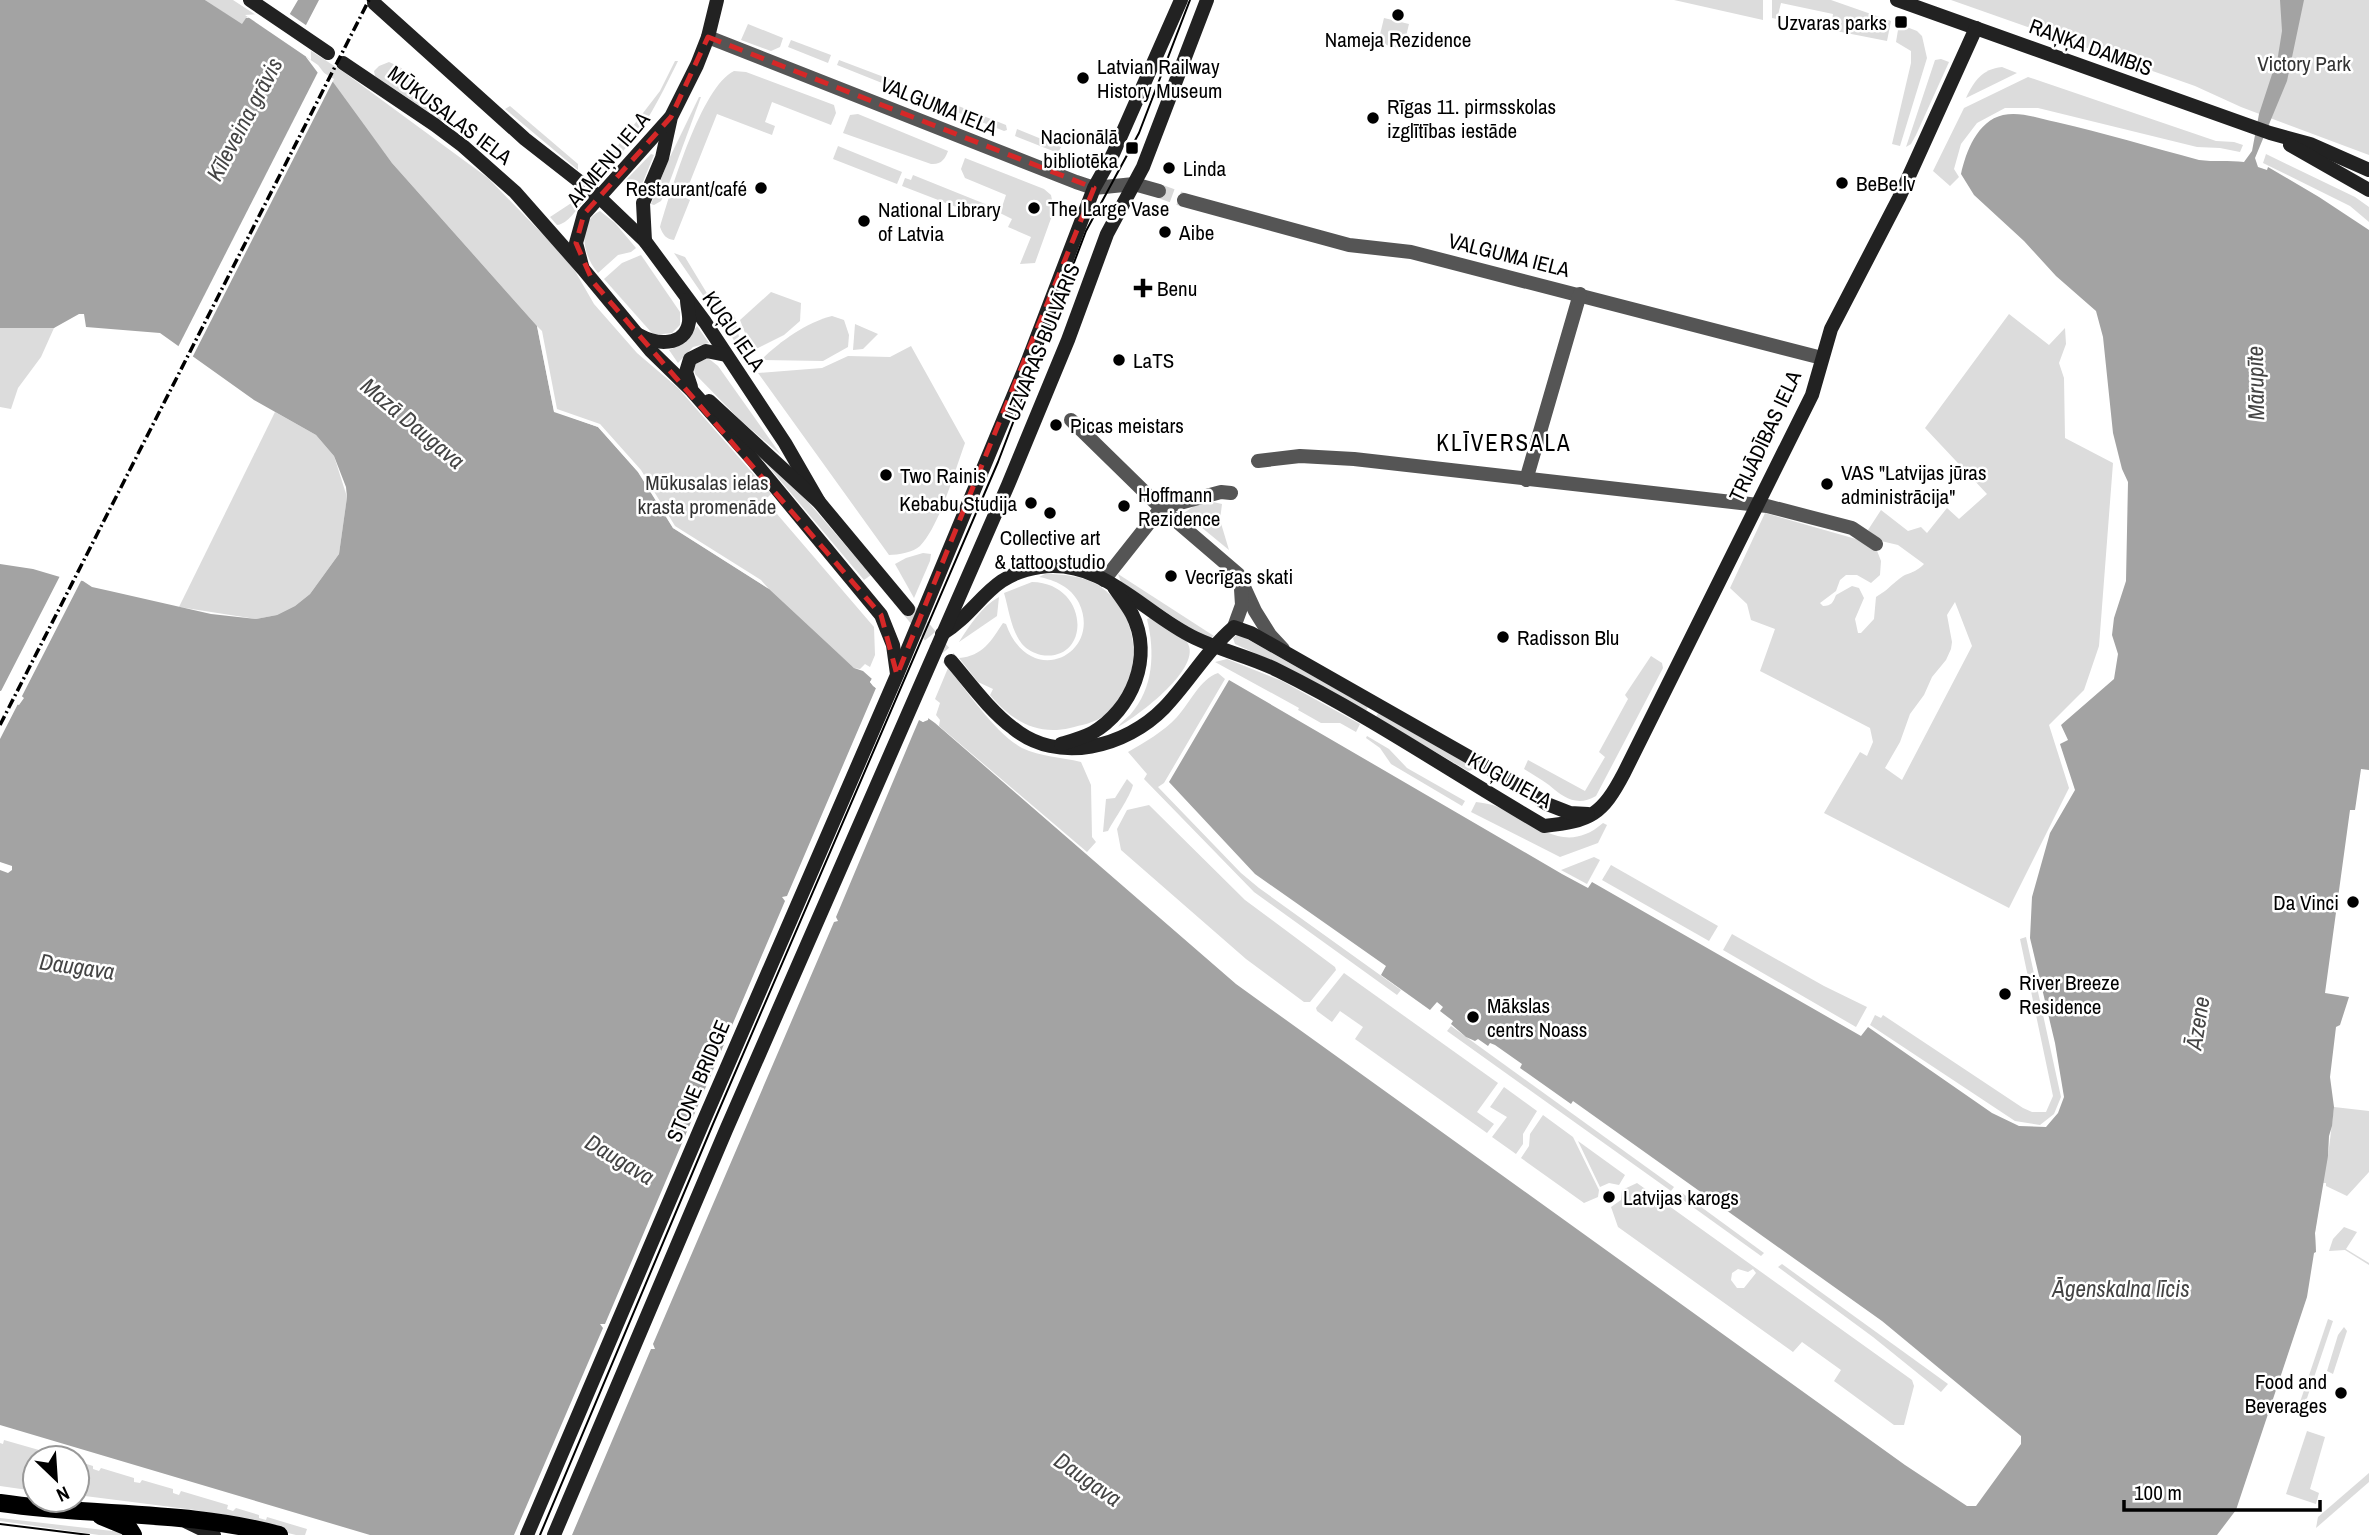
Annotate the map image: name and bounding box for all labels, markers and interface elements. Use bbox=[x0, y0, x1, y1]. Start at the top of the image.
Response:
marker: Nameja Rezidence bbox=[1390, 7, 1406, 23]
place label: Uzvaras parks bbox=[1777, 8, 1887, 37]
street label: RAŅĶA DAMBIS bbox=[2025, 11, 2157, 83]
marker: Uzvaras parks bbox=[1893, 14, 1909, 30]
place label: Nameja Rezidence bbox=[1325, 25, 1471, 54]
park label: Victory Park bbox=[2257, 49, 2351, 78]
water label: Kīleveina grāvis bbox=[199, 52, 289, 186]
place label: Latvian Railway History Museum bbox=[1097, 52, 1222, 105]
street label: MŪKUSALAS IELA bbox=[382, 59, 518, 172]
street label: VALGUMA IELA bbox=[876, 69, 1002, 143]
marker: Latvian Railway History Museum bbox=[1075, 70, 1091, 86]
place label: Rīgas 11. pirmsskolas izglītības iestāde bbox=[1387, 92, 1556, 145]
street label: AKMEŅU IELA bbox=[559, 105, 657, 213]
marker: Rīgas 11. pirmsskolas izglītības iestāde bbox=[1365, 110, 1381, 126]
place label: Nacionālā bibliotēka bbox=[1040, 122, 1118, 175]
marker: Nacionālā bibliotēka bbox=[1124, 140, 1140, 156]
place label: Linda bbox=[1183, 154, 1227, 183]
marker: Linda bbox=[1161, 160, 1177, 176]
place label: BeBe.lv bbox=[1856, 169, 1916, 198]
place label: Restaurant/café bbox=[625, 174, 747, 203]
marker: BeBe.lv bbox=[1834, 175, 1850, 191]
marker: Restaurant/café bbox=[753, 180, 769, 196]
place label: The Large Vase bbox=[1048, 194, 1169, 223]
place label: National Library of Latvia bbox=[878, 195, 1001, 248]
marker: The Large Vase bbox=[1026, 200, 1042, 216]
marker: National Library of Latvia bbox=[856, 213, 872, 229]
place label: Aibe bbox=[1178, 218, 1214, 247]
marker: Aibe bbox=[1157, 224, 1173, 240]
street label: VALGUMA IELA bbox=[1445, 226, 1573, 284]
street label: UZVARAS BULVĀRIS bbox=[997, 259, 1087, 425]
place label: Benu bbox=[1157, 274, 1197, 303]
marker: Benu bbox=[1135, 280, 1151, 296]
street label: KUĢU IELA bbox=[696, 285, 773, 377]
place label: LaTS bbox=[1133, 346, 1174, 375]
water label: Mārupīte bbox=[2239, 346, 2271, 420]
marker: LaTS bbox=[1111, 352, 1127, 368]
street label: TRIJĀDĪBAS IELA bbox=[1722, 365, 1808, 506]
water label: Mazā Daugava bbox=[354, 370, 472, 476]
place label: Picas meistars bbox=[1070, 411, 1184, 440]
marker: Picas meistars bbox=[1048, 417, 1064, 433]
district label: KLĪVERSALA bbox=[1436, 427, 1572, 458]
place label: VAS "Latvijas jūras administrācija" bbox=[1841, 458, 1987, 511]
place label: Two Rainis bbox=[900, 461, 986, 490]
marker: Two Rainis bbox=[878, 467, 894, 483]
park label: Mūkusalas ielas krasta promenāde bbox=[638, 468, 776, 521]
marker: VAS "Latvijas jūras administrācija" bbox=[1819, 476, 1835, 492]
place label: Hoffmann Rezidence bbox=[1138, 480, 1220, 533]
place label: Kebabu Studija bbox=[899, 489, 1017, 518]
marker: Kebabu Studija bbox=[1023, 495, 1039, 511]
marker: Hoffmann Rezidence bbox=[1116, 498, 1132, 514]
marker: Collective art & tattoo studio bbox=[1042, 505, 1058, 521]
place label: Collective art & tattoo studio bbox=[994, 523, 1106, 576]
place label: Vecrīgas skati bbox=[1185, 562, 1293, 591]
marker: Vecrīgas skati bbox=[1163, 568, 1179, 584]
place label: Radisson Blu bbox=[1517, 623, 1619, 652]
marker: Radisson Blu bbox=[1495, 629, 1511, 645]
street label: KUĢU IELA bbox=[1463, 745, 1558, 815]
place label: Da Vinci bbox=[2273, 888, 2339, 917]
marker: Da Vinci bbox=[2345, 894, 2361, 910]
water label: Daugava bbox=[37, 945, 117, 987]
place label: River Breeze Residence bbox=[2019, 968, 2120, 1021]
marker: River Breeze Residence bbox=[1997, 986, 2013, 1002]
place label: Mākslas centrs Noass bbox=[1487, 991, 1588, 1044]
water label: Āzene bbox=[2177, 994, 2216, 1053]
marker: Mākslas centrs Noass bbox=[1465, 1009, 1481, 1025]
street label: STONE BRIDGE bbox=[659, 1016, 737, 1146]
water label: Daugava bbox=[580, 1126, 660, 1192]
place label: Latvijas karogs bbox=[1623, 1183, 1739, 1212]
marker: Latvijas karogs bbox=[1601, 1189, 1617, 1205]
water label: Āgenskalna līcis bbox=[2051, 1273, 2190, 1304]
place label: Food and Beverages bbox=[2245, 1367, 2327, 1420]
marker: Food and Beverages bbox=[2333, 1385, 2349, 1401]
north arrow bbox=[21, 1444, 91, 1514]
water label: Daugava bbox=[1048, 1445, 1128, 1513]
scale bar bbox=[2124, 1468, 2320, 1512]
text: 100 m bbox=[2134, 1478, 2182, 1507]
text: N bbox=[53, 1480, 74, 1509]

